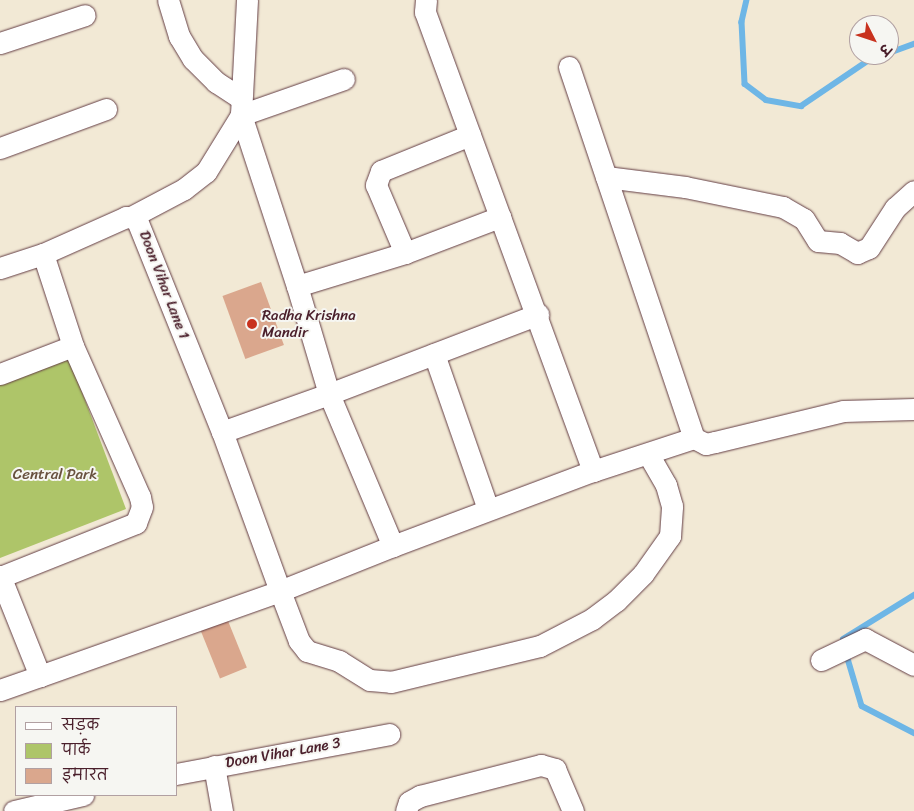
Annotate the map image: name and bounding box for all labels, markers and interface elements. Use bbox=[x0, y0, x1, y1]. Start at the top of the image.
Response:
north arrow bbox=[849, 15, 899, 65]
text: उ bbox=[872, 38, 897, 61]
street label: Doon Vihar Lane 1 bbox=[135, 228, 193, 342]
place label: Radha Krishna Mandir bbox=[262, 306, 356, 341]
marker: Radha Krishna Mandir bbox=[246, 318, 258, 330]
park label: Central Park bbox=[13, 466, 97, 484]
legend bbox=[15, 706, 178, 796]
text: सड़क bbox=[62, 712, 99, 738]
street label: Doon Vihar Lane 3 bbox=[224, 734, 342, 772]
text: पार्क bbox=[62, 737, 90, 763]
text: इमारत bbox=[62, 762, 108, 788]

